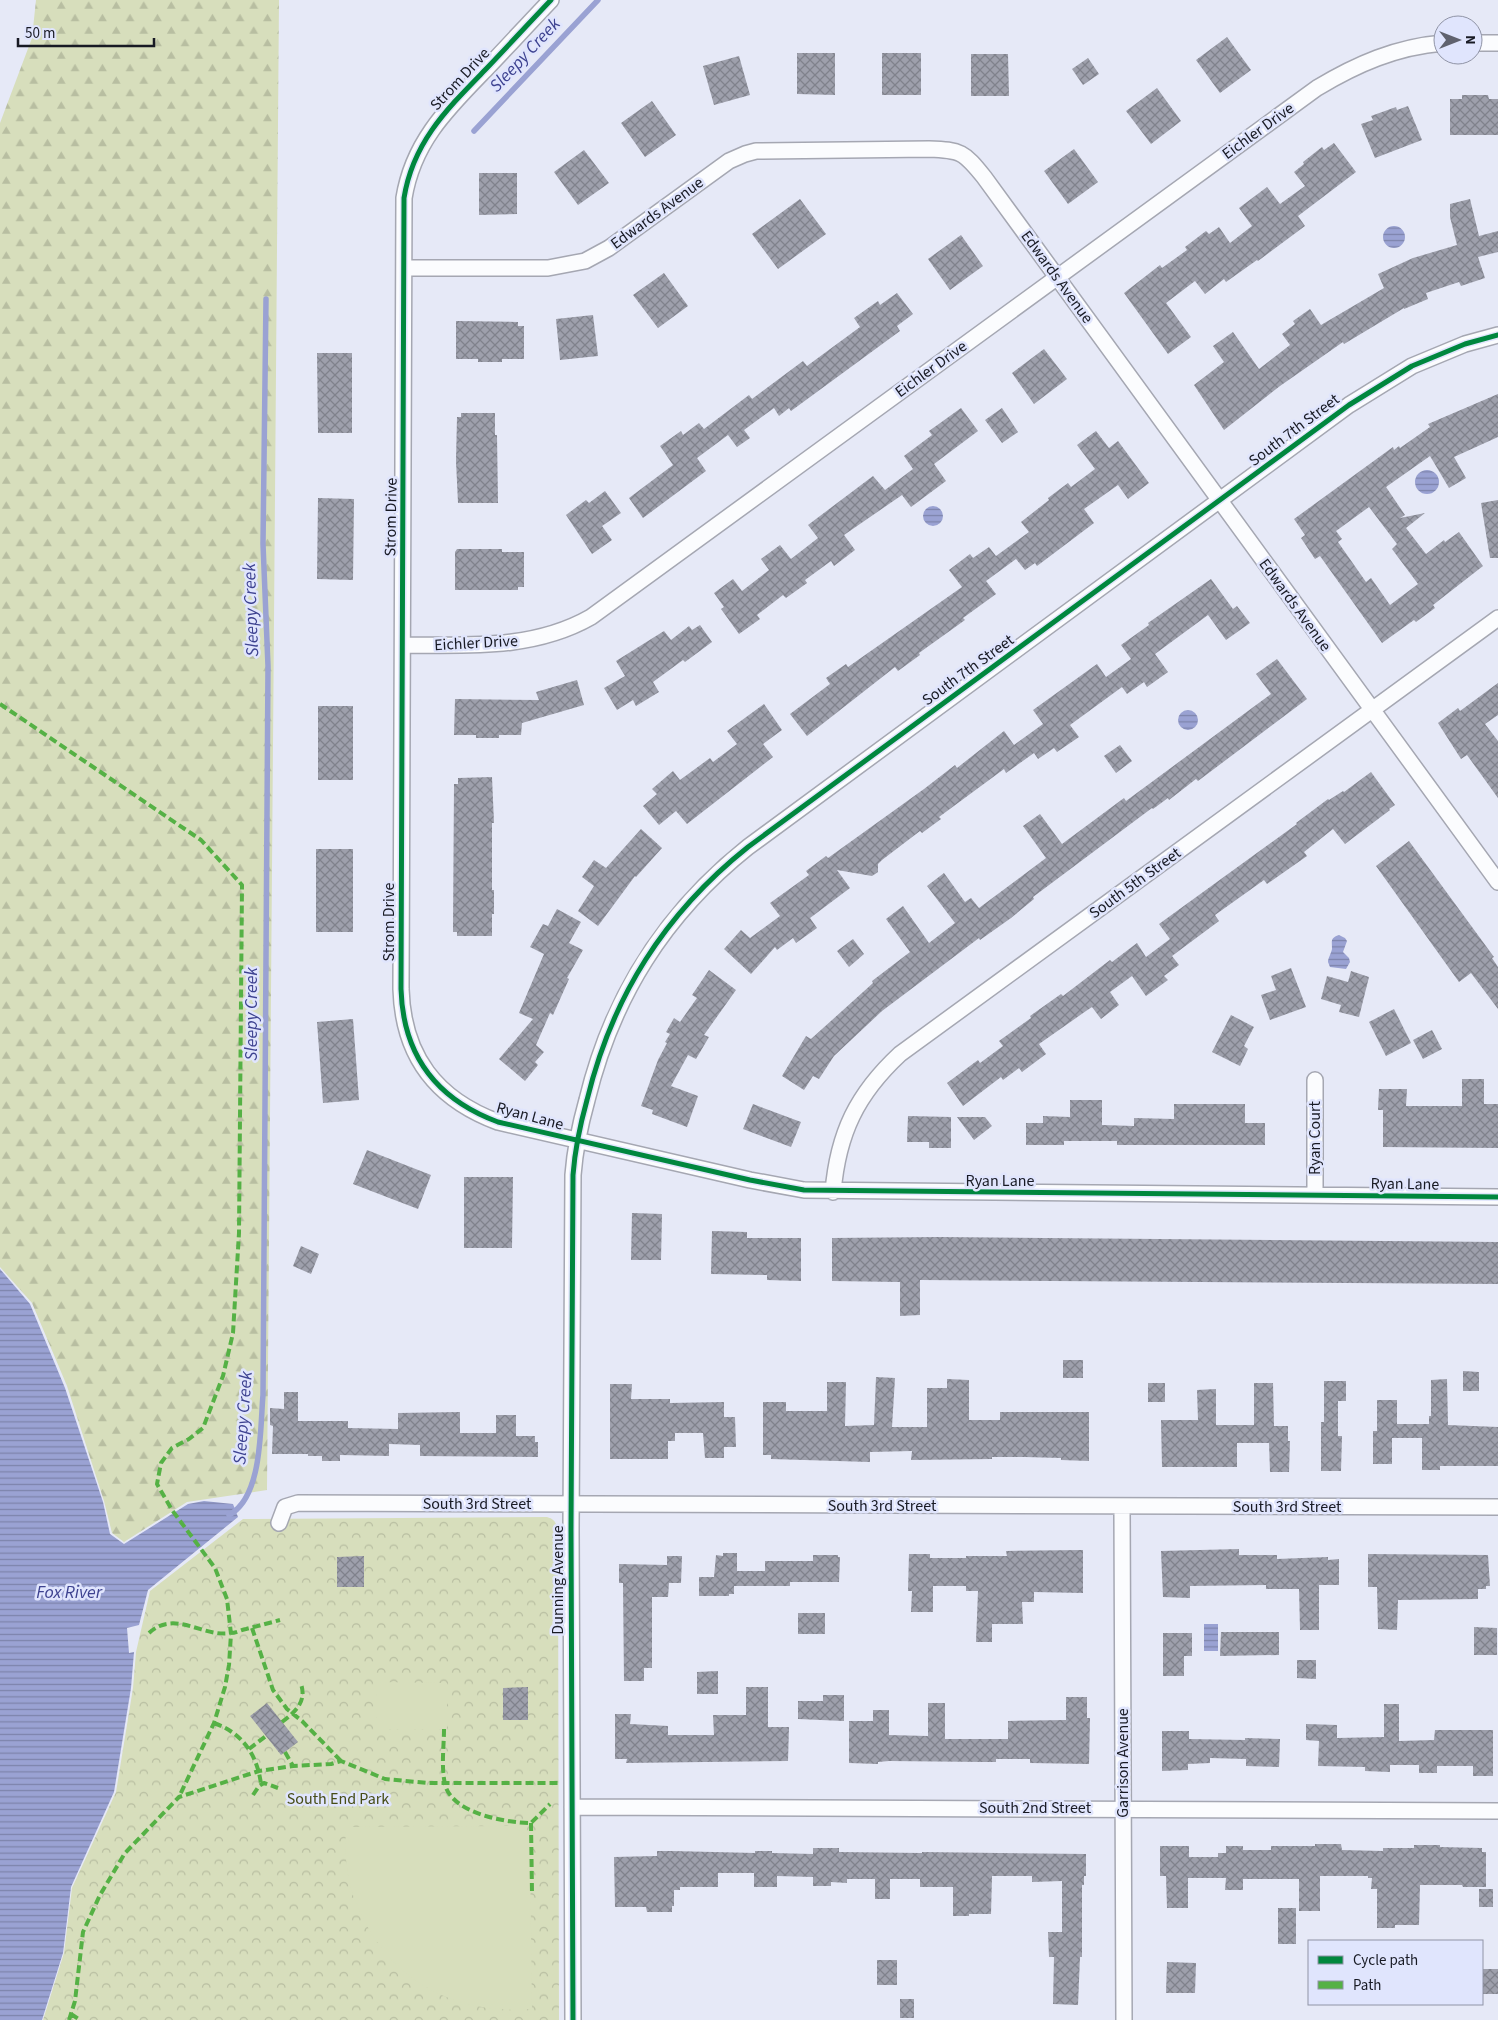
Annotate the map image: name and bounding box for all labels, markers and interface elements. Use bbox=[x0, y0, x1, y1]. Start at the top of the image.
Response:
water label: Sleepy Creek bbox=[484, 12, 566, 98]
scale bar bbox=[18, 15, 154, 47]
north arrow bbox=[1433, 15, 1483, 65]
text: 50 m bbox=[25, 23, 55, 44]
text: N bbox=[1460, 35, 1480, 45]
street label: Strom Drive bbox=[425, 43, 495, 115]
street label: Eichler Drive bbox=[1218, 97, 1298, 165]
street label: Edwards Avenue bbox=[606, 172, 708, 254]
street label: Edwards Avenue bbox=[1016, 226, 1098, 328]
street label: Eichler Drive bbox=[891, 335, 971, 403]
street label: South 7th Street bbox=[1244, 388, 1344, 471]
street label: Strom Drive bbox=[379, 477, 403, 557]
street label: Edwards Avenue bbox=[1254, 554, 1336, 656]
water label: Sleepy Creek bbox=[237, 562, 265, 657]
street label: South 7th Street bbox=[918, 629, 1019, 711]
street label: Eichler Drive bbox=[434, 630, 518, 656]
street label: South 5th Street bbox=[1085, 842, 1186, 924]
street label: Strom Drive bbox=[378, 883, 400, 961]
water label: Sleepy Creek bbox=[239, 967, 264, 1061]
street label: Ryan Lane bbox=[494, 1096, 566, 1136]
street label: Ryan Court bbox=[1304, 1101, 1326, 1175]
street label: Ryan Lane bbox=[966, 1170, 1034, 1192]
street label: Ryan Lane bbox=[1370, 1172, 1440, 1196]
water label: Sleepy Creek bbox=[227, 1370, 259, 1466]
street label: South 3rd Street bbox=[423, 1493, 532, 1515]
street label: South 3rd Street bbox=[828, 1495, 937, 1517]
street label: South 3rd Street bbox=[1233, 1496, 1342, 1518]
street label: Dunning Avenue bbox=[547, 1525, 569, 1635]
water label: Fox River bbox=[36, 1580, 103, 1605]
street label: Garrison Avenue bbox=[1112, 1708, 1134, 1818]
park label: South End Park bbox=[287, 1788, 389, 1810]
street label: South 2nd Street bbox=[979, 1797, 1092, 1819]
legend bbox=[1308, 1940, 1483, 2005]
text: Cycle path bbox=[1353, 1950, 1418, 1971]
text: Path bbox=[1353, 1975, 1381, 1996]

